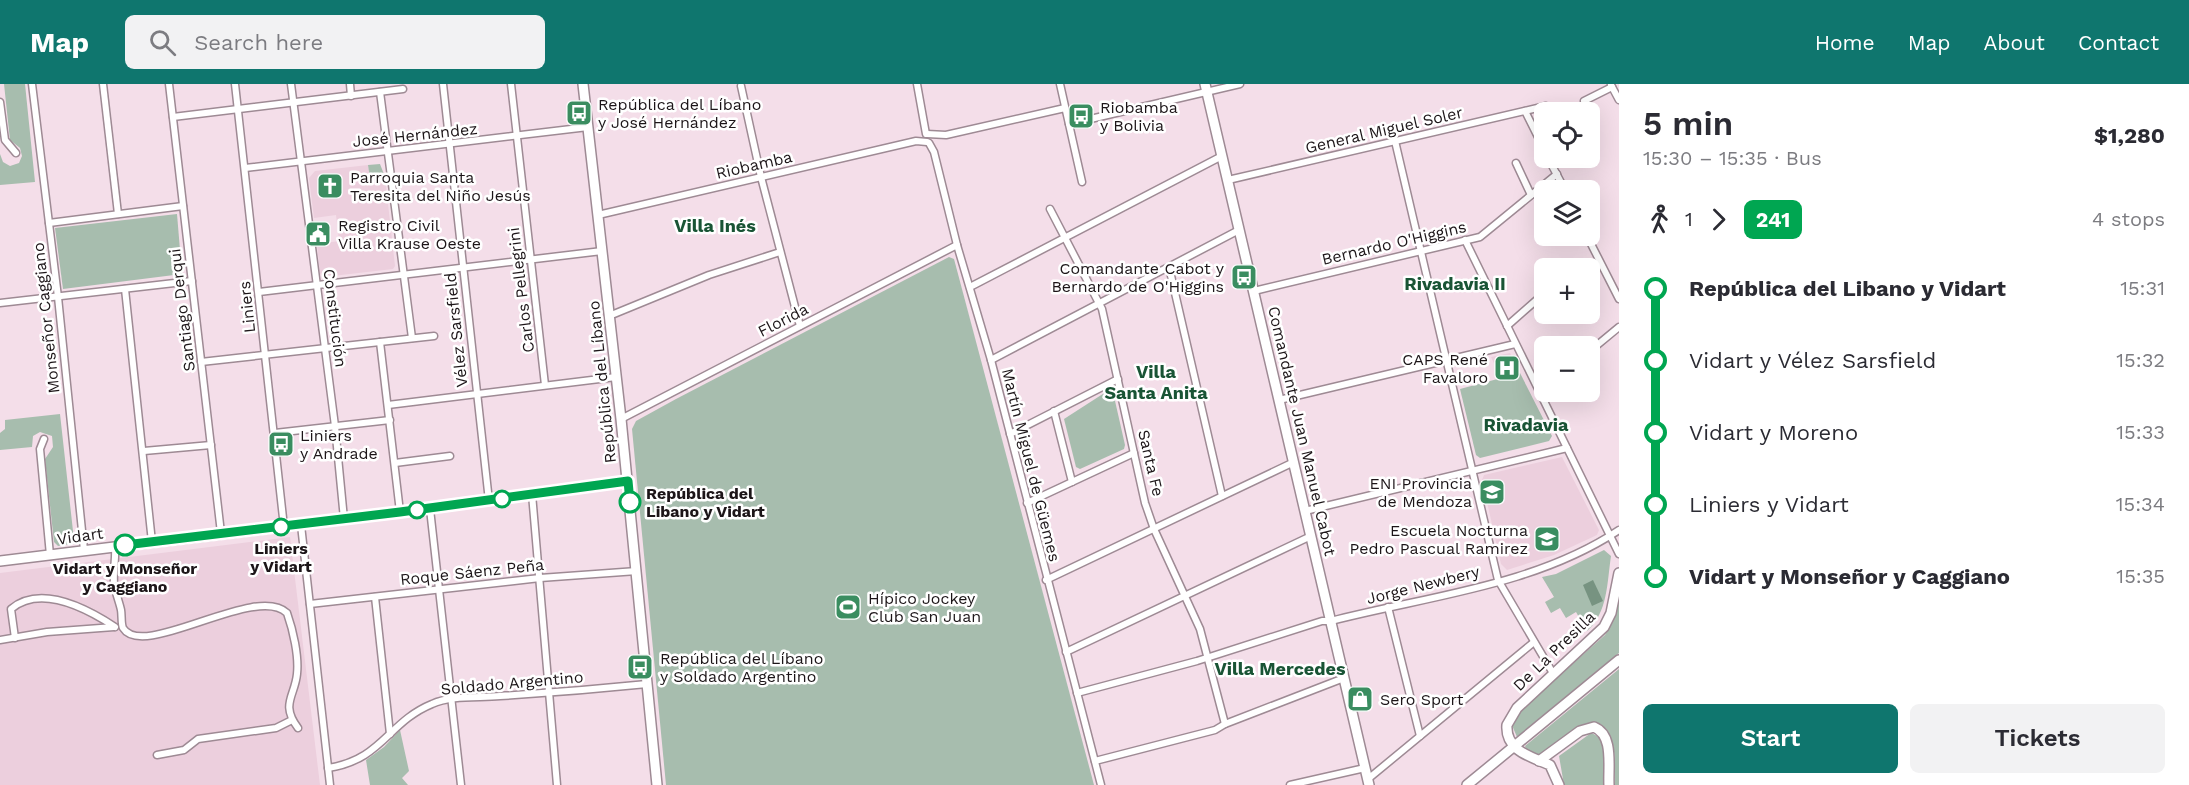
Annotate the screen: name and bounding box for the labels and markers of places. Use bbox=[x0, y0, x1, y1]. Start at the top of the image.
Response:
place label: República del Líbano y José Hernández bbox=[598, 95, 761, 132]
bus stop icon: República del Líbano y José Hernández bbox=[564, 98, 594, 128]
place label: Riobamba y Bolivia bbox=[1100, 98, 1178, 135]
bus stop icon: Riobamba y Bolivia bbox=[1066, 101, 1096, 131]
place label: Parroquia Santa Teresita del Niño Jesús bbox=[350, 168, 531, 205]
church icon: Parroquia Santa Teresita del Niño Jesús bbox=[315, 171, 345, 201]
place label: Registro Civil Villa Krause Oeste bbox=[338, 216, 481, 253]
public building icon: Registro Civil Villa Krause Oeste bbox=[303, 219, 333, 249]
place label: Comandante Cabot y Bernardo de O'Higgins bbox=[1051, 259, 1225, 296]
bus stop icon: Comandante Cabot y Bernardo de O'Higgins bbox=[1229, 262, 1259, 292]
place label: CAPS René Favaloro bbox=[1402, 350, 1488, 387]
hospital icon: CAPS René Favaloro bbox=[1492, 353, 1522, 383]
place label: Liniers y Andrade bbox=[300, 426, 378, 463]
bus stop icon: Liniers y Andrade bbox=[266, 429, 296, 459]
place label: ENI Provincia de Mendoza bbox=[1369, 474, 1472, 511]
school or university icon: ENI Provincia de Mendoza bbox=[1477, 477, 1507, 507]
place label: República del Libano y Vidart bbox=[646, 484, 765, 521]
unlabelled marker bbox=[493, 490, 511, 508]
marker: República del Libano y Vidart bbox=[619, 491, 641, 513]
unlabelled marker bbox=[408, 501, 426, 519]
marker: Liniers y Vidart bbox=[272, 518, 290, 536]
place label: Escuela Nocturna Pedro Pascual Ramirez bbox=[1350, 521, 1528, 558]
school or university icon: Escuela Nocturna Pedro Pascual Ramirez bbox=[1532, 524, 1562, 554]
marker: Vidart y Monseñor y Caggiano bbox=[114, 534, 136, 556]
place label: Liniers y Vidart bbox=[249, 539, 312, 576]
place label: Vidart y Monseñor y Caggiano bbox=[53, 559, 197, 596]
place label: Hípico Jockey Club San Juan bbox=[868, 589, 981, 626]
sports icon: Hípico Jockey Club San Juan bbox=[833, 592, 863, 622]
place label: República del Líbano y Soldado Argentino bbox=[660, 649, 823, 686]
bus stop icon: República del Líbano y Soldado Argentino bbox=[625, 652, 655, 682]
shop icon: Sero Sport bbox=[1345, 684, 1375, 714]
place label: Sero Sport bbox=[1380, 690, 1464, 709]

